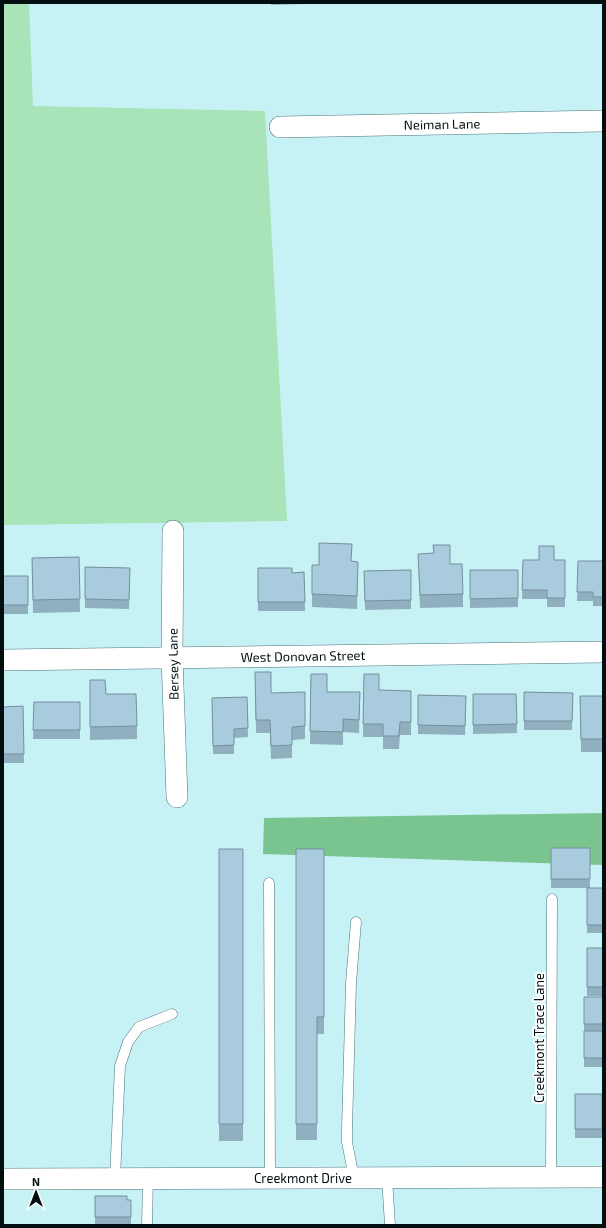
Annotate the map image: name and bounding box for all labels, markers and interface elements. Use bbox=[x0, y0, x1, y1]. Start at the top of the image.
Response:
street label: Neiman Lane bbox=[404, 115, 481, 133]
street label: Bersey Lane bbox=[164, 628, 182, 700]
street label: West Donovan Street bbox=[240, 647, 366, 665]
street label: Creekmont Trace Lane bbox=[531, 973, 547, 1103]
street label: Creekmont Drive bbox=[254, 1170, 352, 1186]
north arrow bbox=[16, 1172, 56, 1212]
text: N bbox=[32, 1175, 40, 1188]

